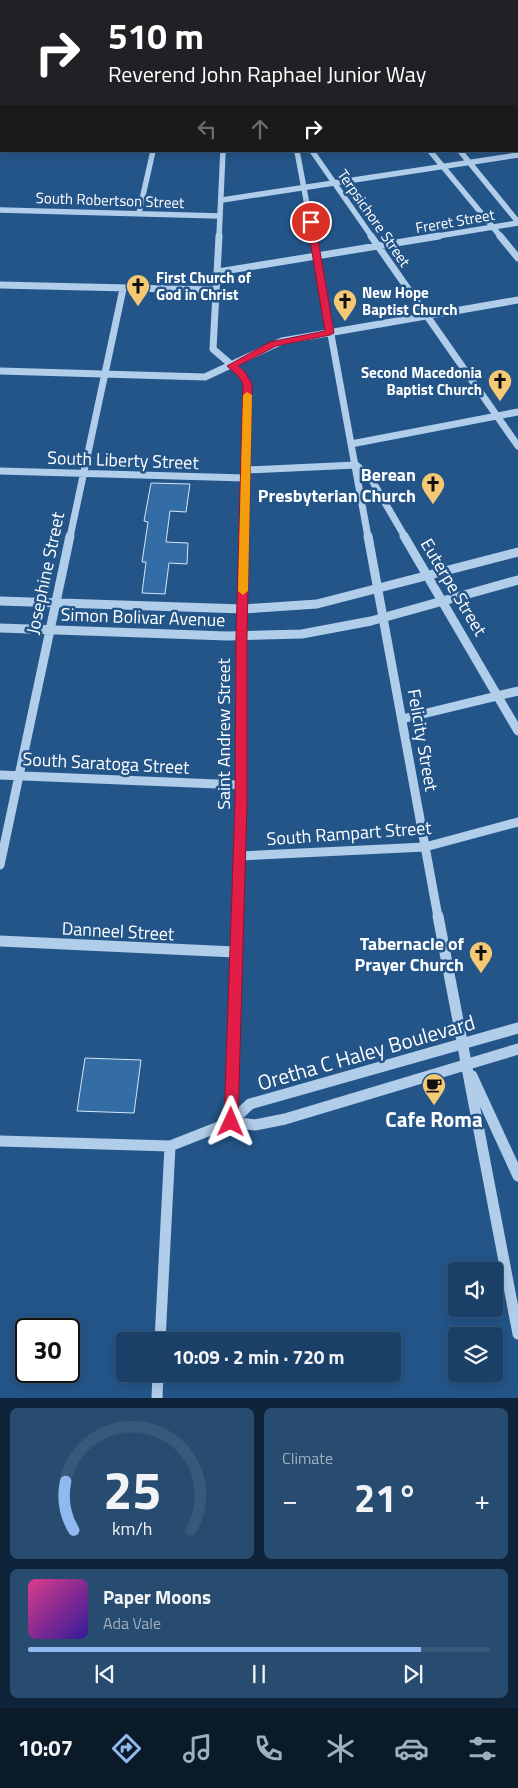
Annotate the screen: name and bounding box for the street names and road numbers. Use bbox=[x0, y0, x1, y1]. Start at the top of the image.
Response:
street label: Terpsichore Street bbox=[332, 164, 417, 272]
street label: South Robertson Street bbox=[35, 186, 185, 214]
street label: Freret Street bbox=[414, 203, 497, 239]
street label: South Liberty Street bbox=[47, 444, 200, 476]
street label: Josephine Street bbox=[19, 509, 71, 637]
street label: Euterpe Street bbox=[414, 533, 494, 642]
street label: Simon Bolivar Avenue bbox=[60, 601, 226, 633]
street label: Saint Andrew Street bbox=[210, 657, 237, 810]
street label: Felicity Street bbox=[401, 687, 445, 794]
street label: South Saratoga Street bbox=[22, 745, 191, 781]
street label: South Rampart Street bbox=[266, 814, 433, 852]
street label: Danneel Street bbox=[61, 915, 176, 947]
street label: Oretha C Haley Boulevard bbox=[253, 1006, 479, 1098]

